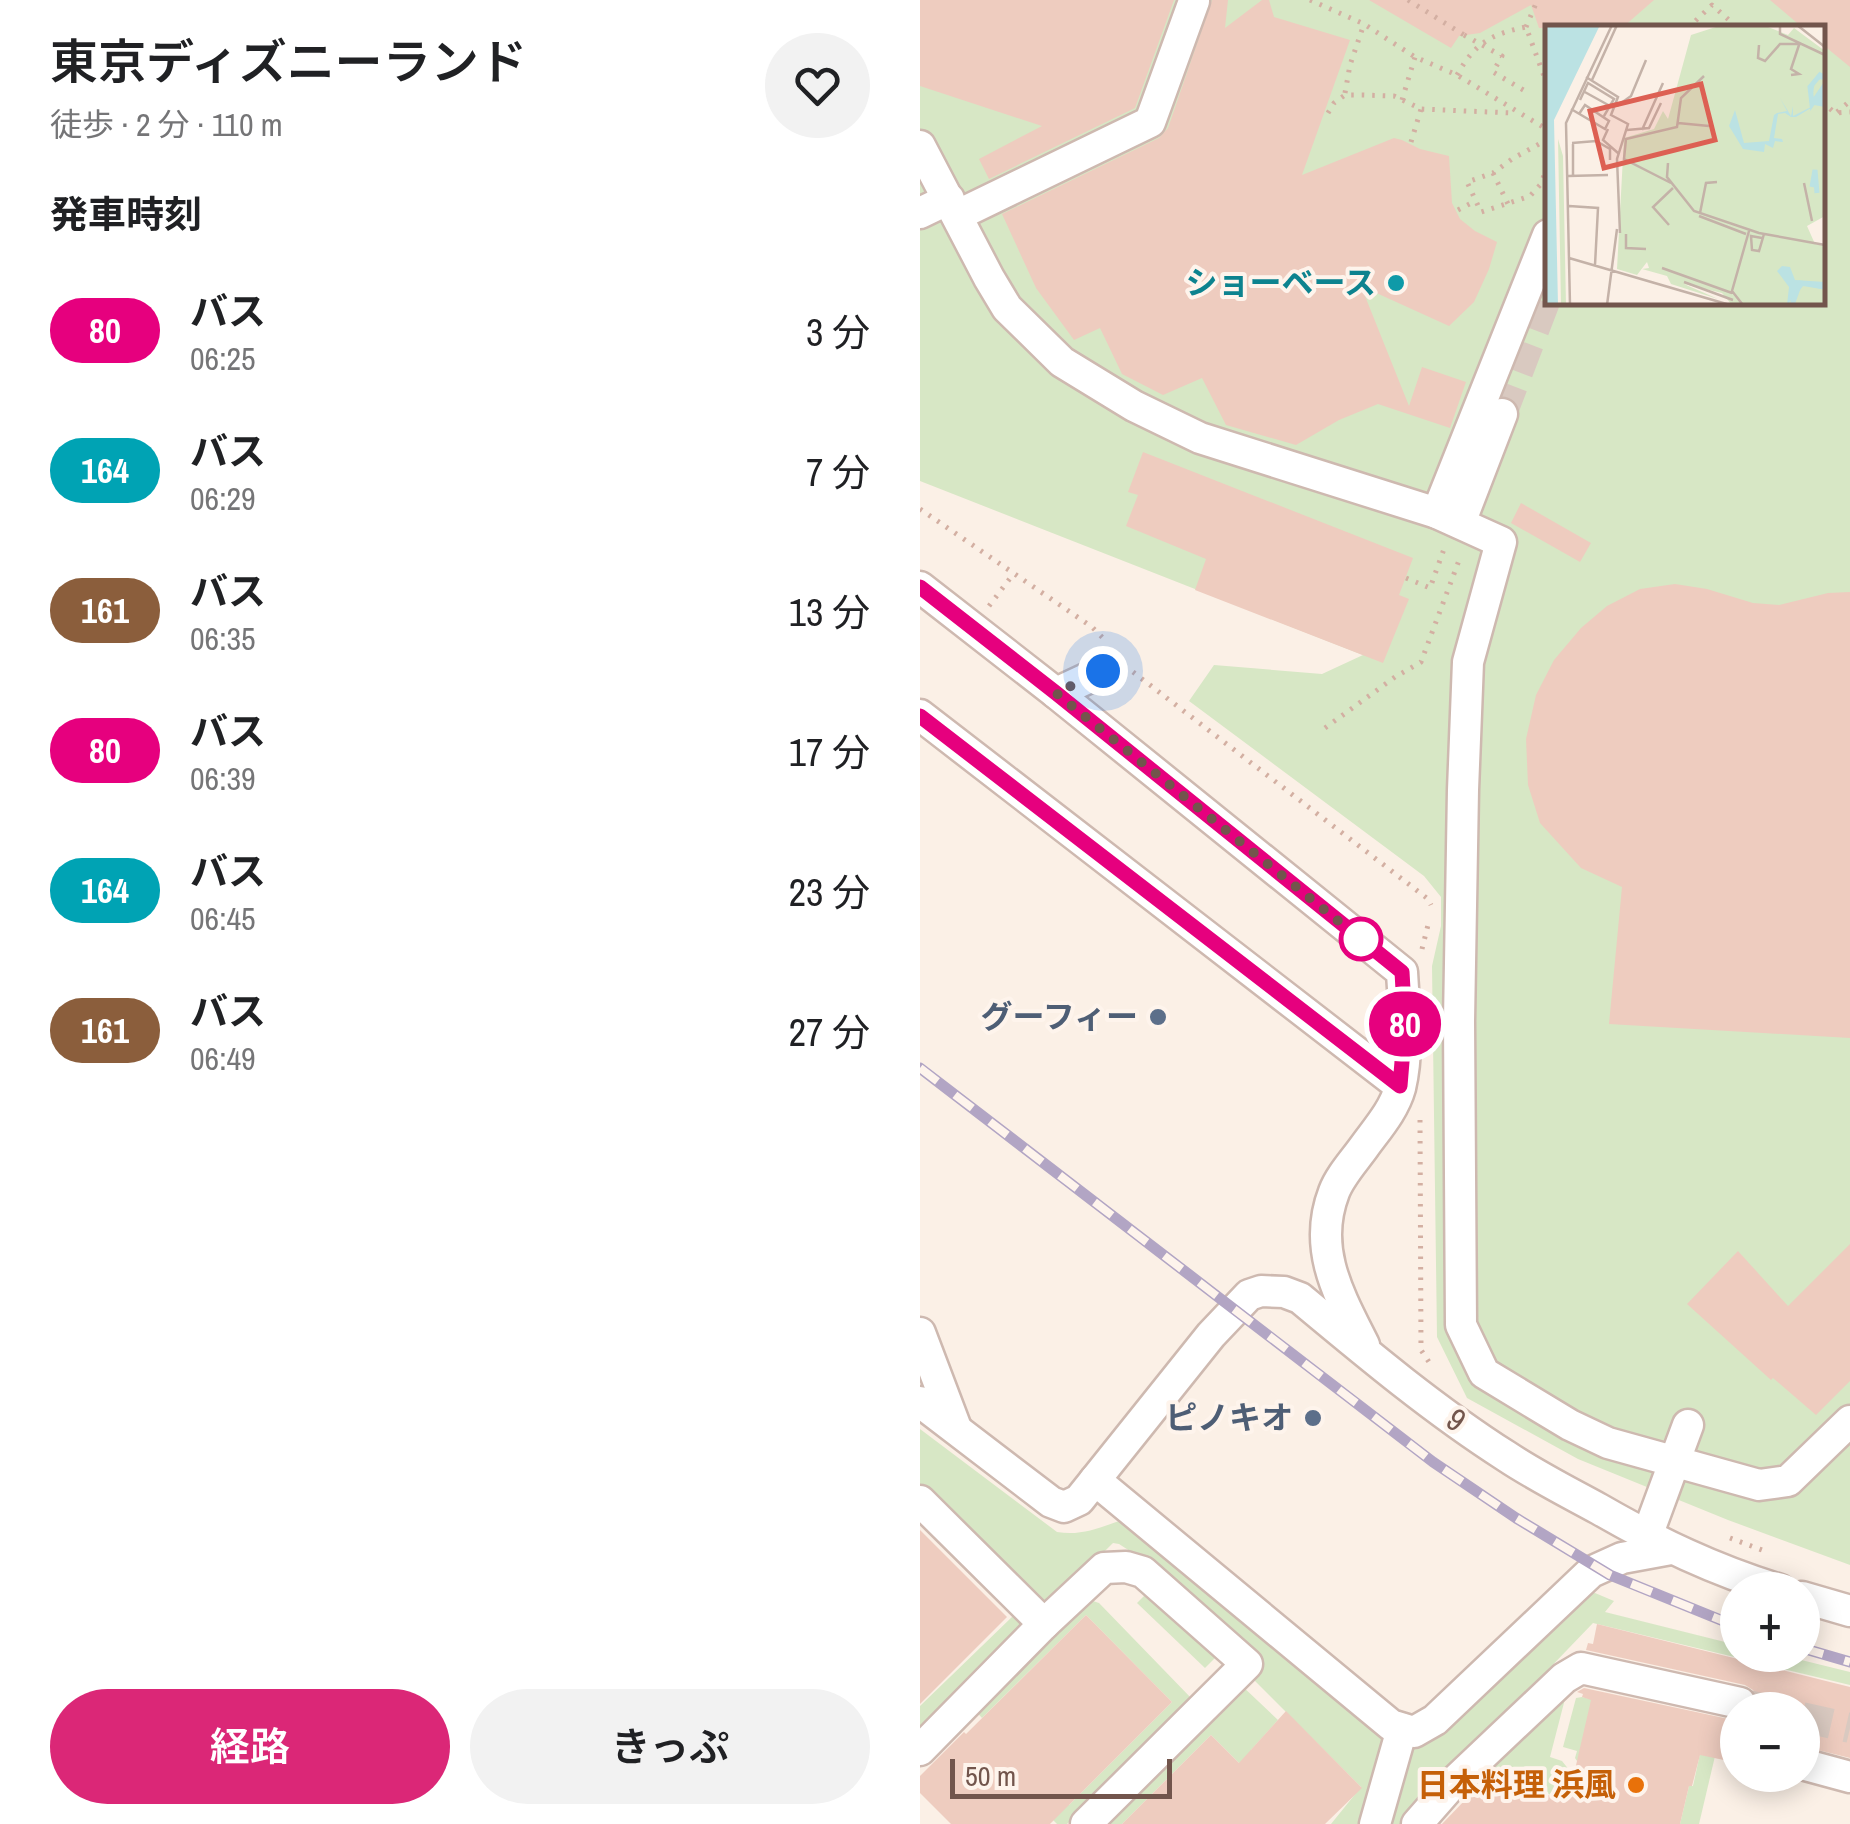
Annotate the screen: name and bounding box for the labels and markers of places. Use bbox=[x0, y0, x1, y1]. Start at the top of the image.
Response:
place label: ショーベース bbox=[1186, 261, 1376, 304]
marker: ショーベース bbox=[1385, 272, 1407, 294]
unlabelled marker bbox=[1340, 918, 1382, 960]
place label: グーフィー bbox=[981, 995, 1138, 1038]
marker: グーフィー bbox=[1147, 1006, 1169, 1028]
place label: ピノキオ bbox=[1165, 1396, 1293, 1439]
marker: ピノキオ bbox=[1302, 1407, 1324, 1429]
place label: 日本料理 浜風 bbox=[1417, 1763, 1616, 1806]
marker: 日本料理 浜風 bbox=[1625, 1774, 1647, 1796]

